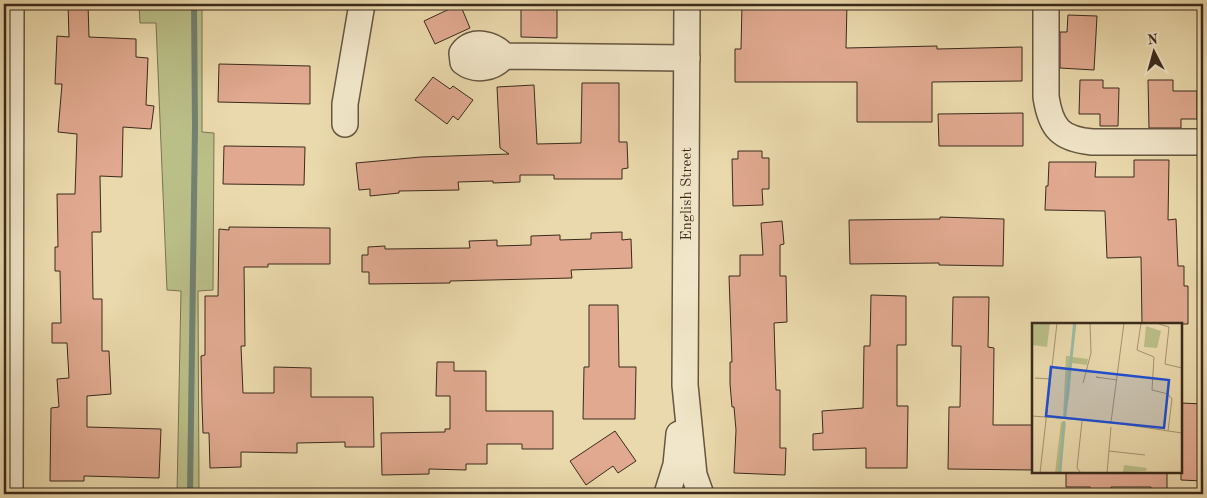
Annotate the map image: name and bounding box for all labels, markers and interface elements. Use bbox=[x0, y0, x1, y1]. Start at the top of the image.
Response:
north arrow bbox=[1130, 28, 1180, 78]
text: N bbox=[1147, 33, 1159, 48]
street label: English Street bbox=[680, 147, 695, 241]
inset map bbox=[1032, 323, 1182, 473]

